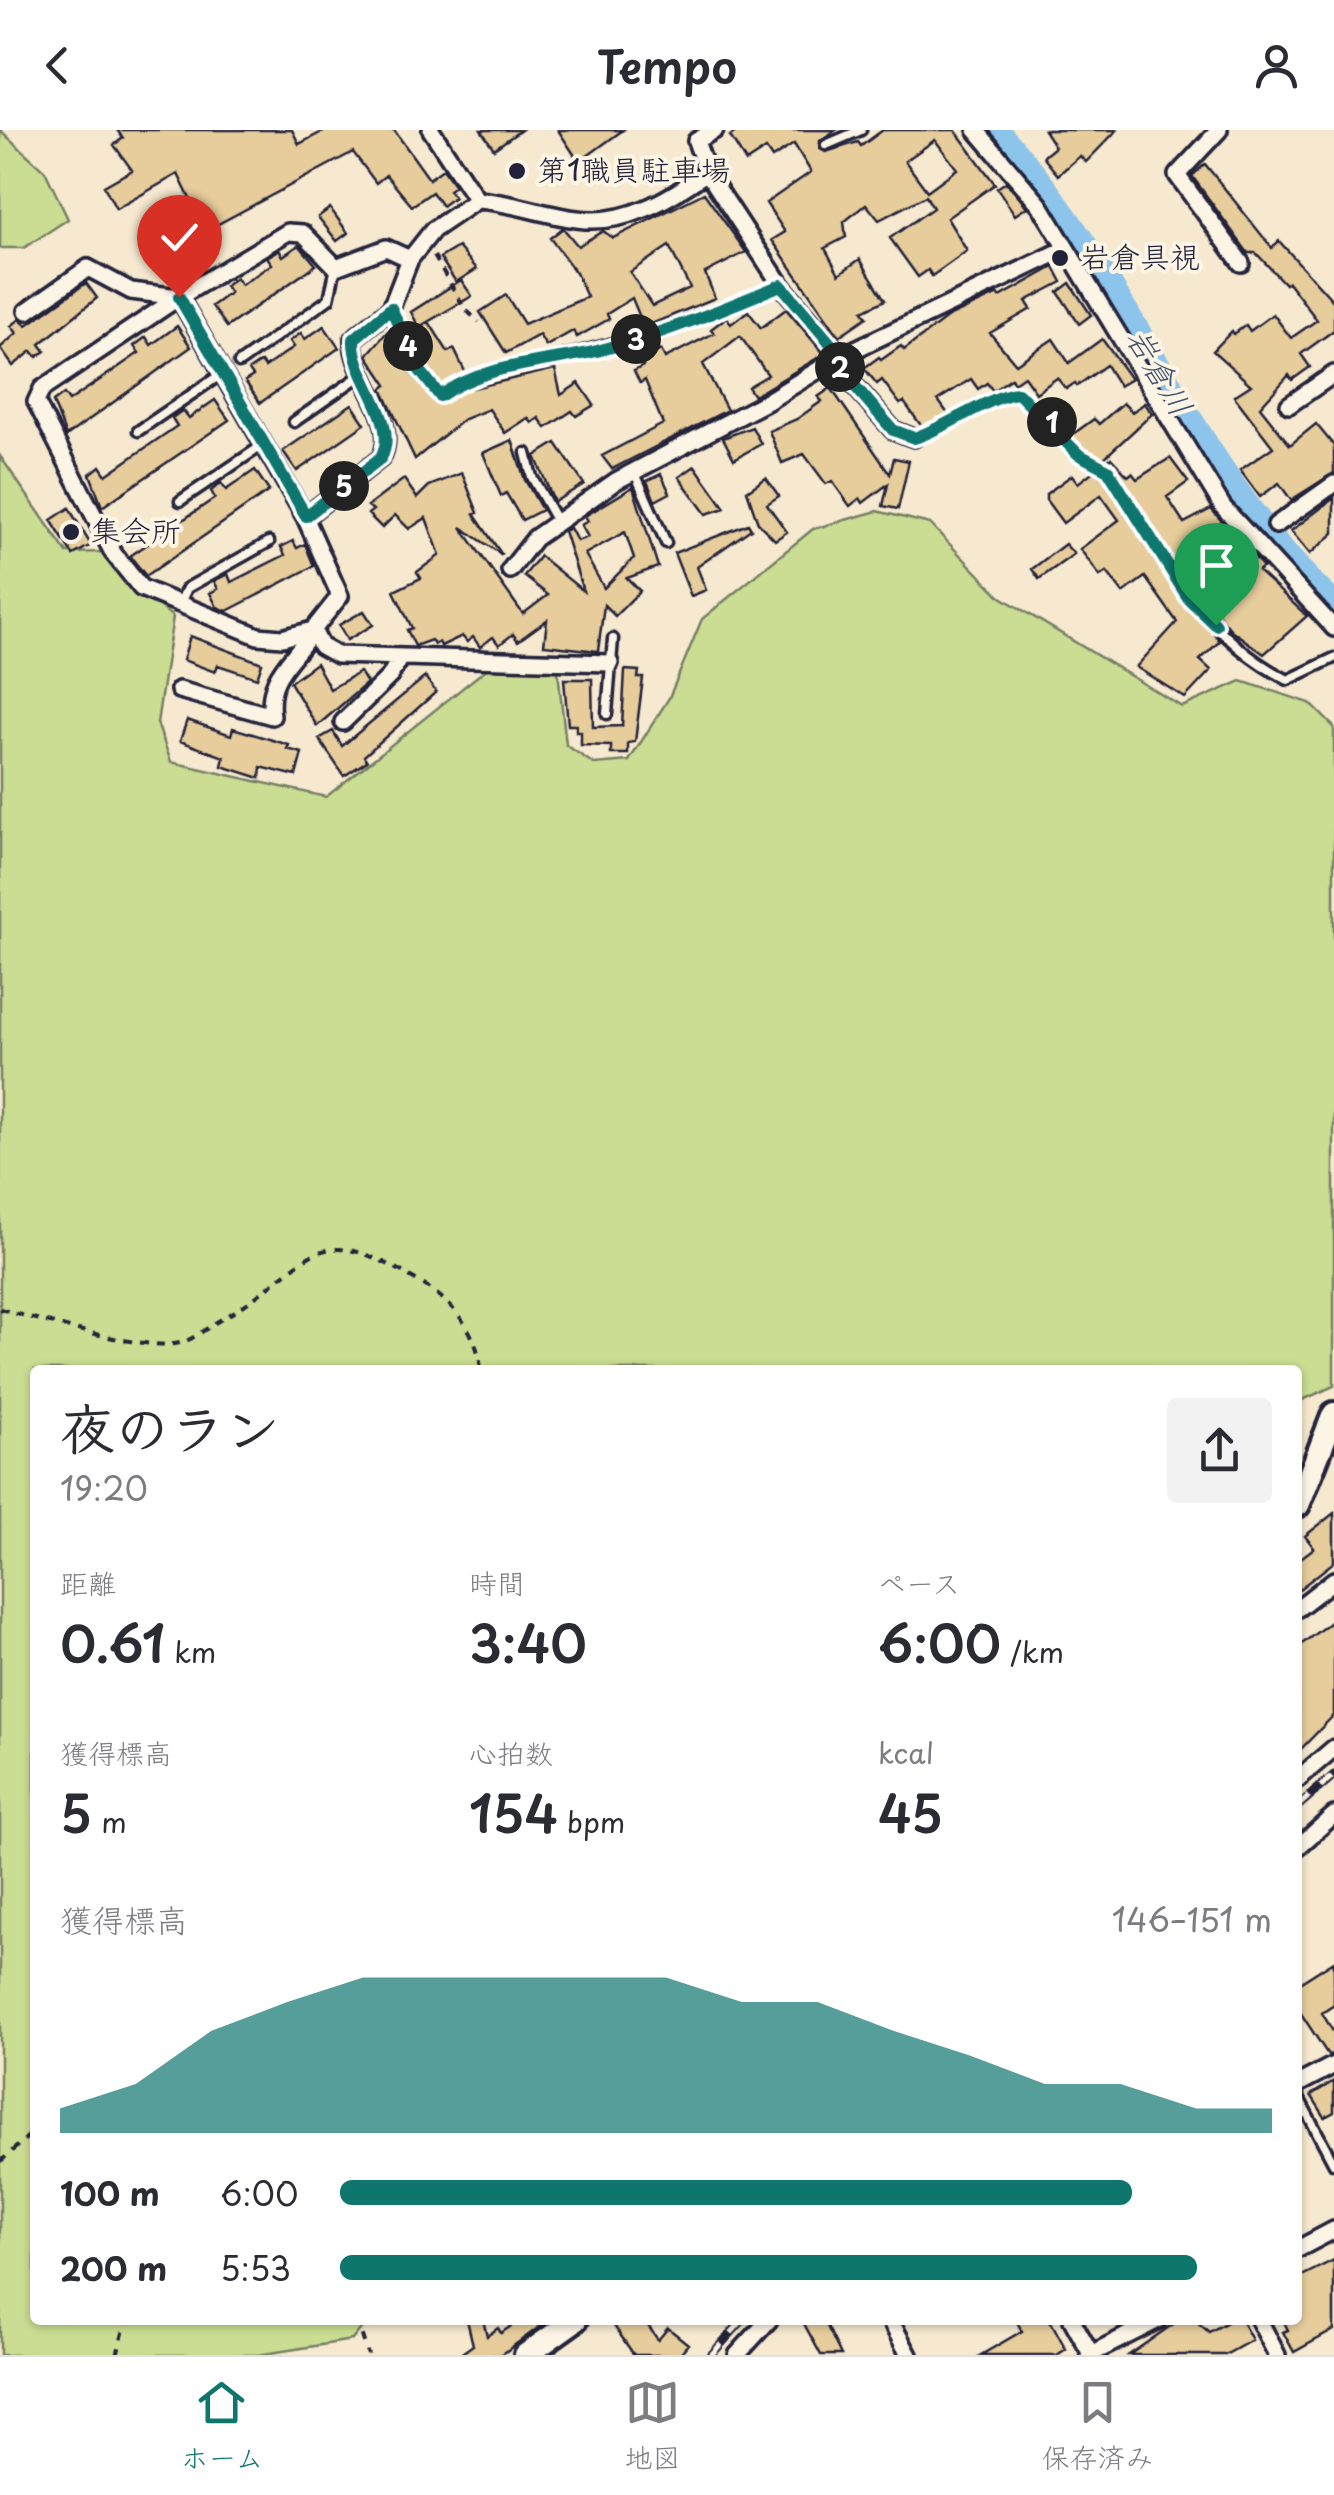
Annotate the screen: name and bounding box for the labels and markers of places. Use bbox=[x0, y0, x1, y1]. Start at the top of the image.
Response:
place label: 第1職員駐車場 bbox=[537, 146, 730, 191]
marker: 第1職員駐車場 bbox=[506, 160, 528, 182]
pin bbox=[137, 195, 222, 298]
place label: 岩倉具視 bbox=[1080, 233, 1200, 278]
marker: 岩倉具視 bbox=[1049, 247, 1071, 269]
pin: 3 bbox=[611, 314, 661, 364]
pin: 4 bbox=[383, 321, 433, 371]
pin: 2 bbox=[815, 342, 865, 392]
pin: 1 bbox=[1027, 397, 1077, 447]
pin: 5 bbox=[319, 461, 369, 511]
place label: 集会所 bbox=[91, 507, 181, 552]
marker: 集会所 bbox=[60, 521, 82, 543]
pin bbox=[1174, 523, 1259, 626]

